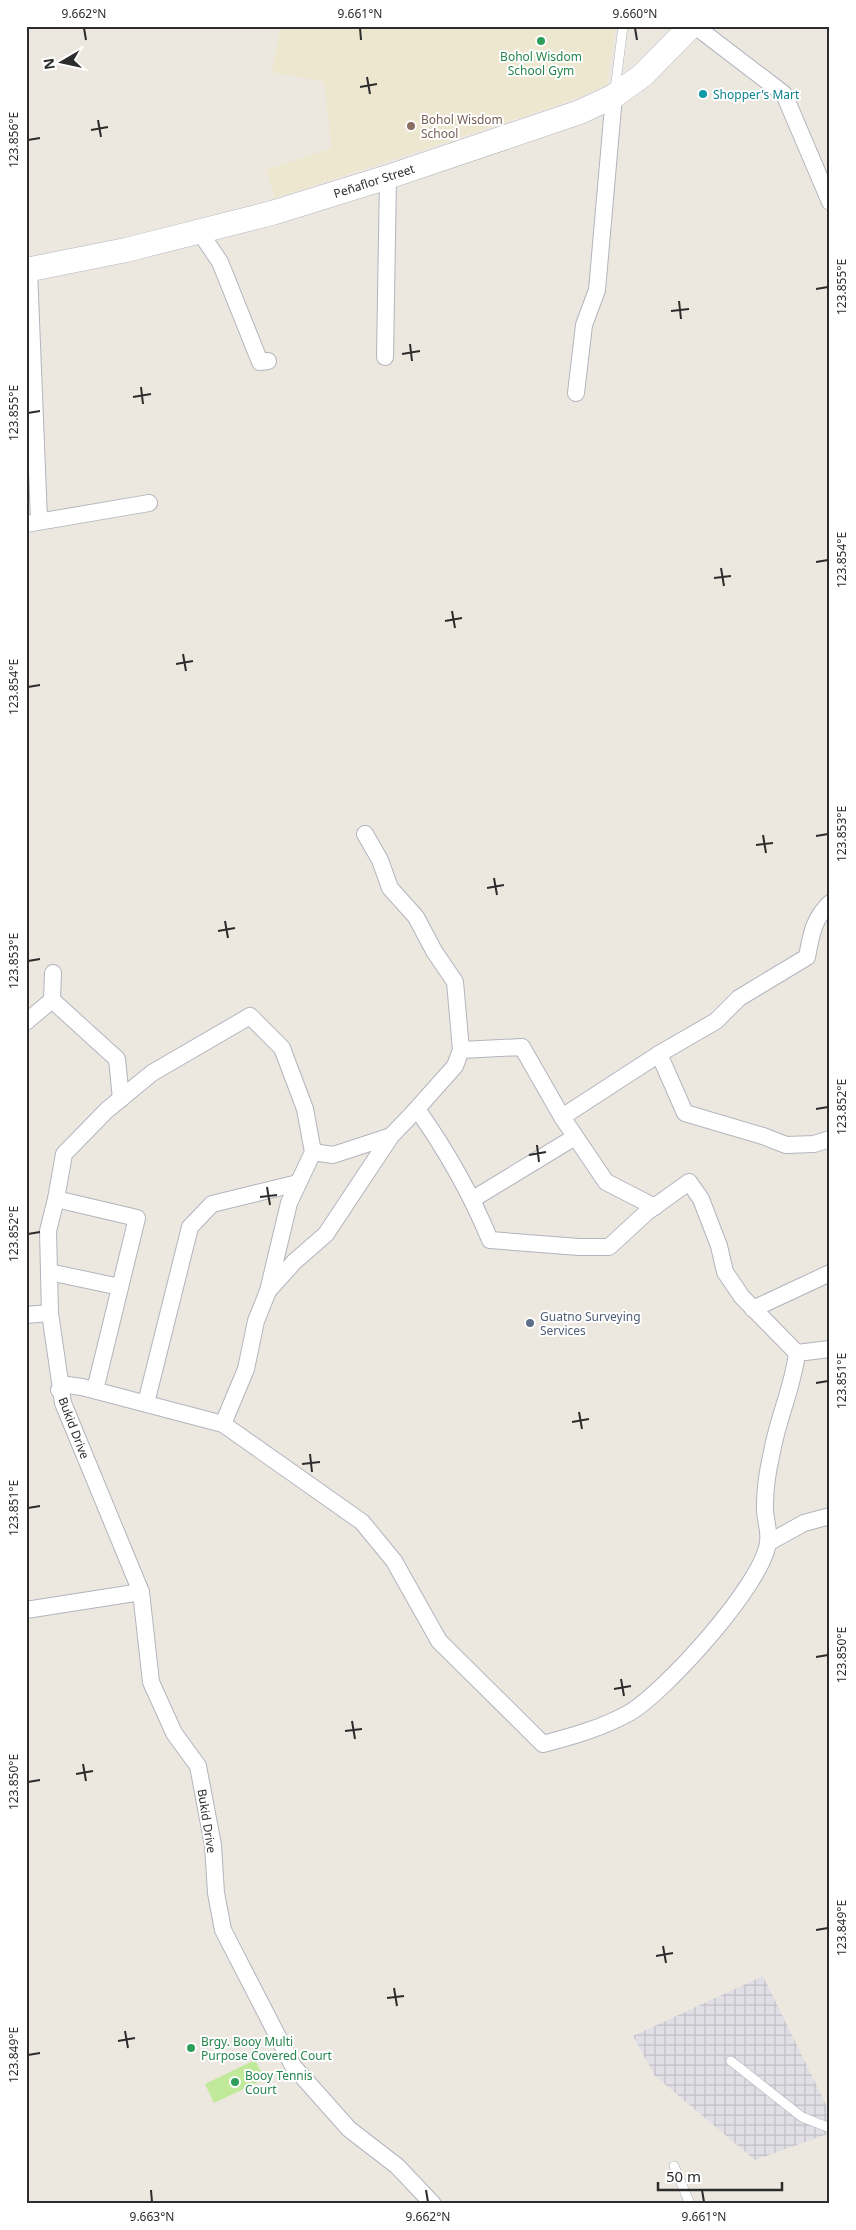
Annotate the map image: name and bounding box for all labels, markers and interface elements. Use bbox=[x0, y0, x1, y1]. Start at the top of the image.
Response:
text: 9.662°N bbox=[62, 5, 106, 22]
text: 9.661°N bbox=[338, 5, 382, 22]
text: 9.660°N bbox=[613, 5, 657, 22]
marker: Bohol Wisdom School Gym bbox=[535, 35, 547, 47]
north arrow bbox=[38, 38, 88, 88]
place label: Bohol Wisdom School Gym bbox=[500, 48, 582, 79]
text: N bbox=[38, 57, 59, 71]
place label: Shopper's Mart bbox=[713, 86, 800, 103]
marker: Shopper's Mart bbox=[697, 88, 709, 100]
place label: Bohol Wisdom School bbox=[421, 111, 503, 142]
text: 123.856°E bbox=[5, 112, 22, 168]
marker: Bohol Wisdom School bbox=[405, 120, 417, 132]
street label: Peñaflor Street bbox=[331, 160, 417, 202]
text: 123.855°E bbox=[833, 259, 850, 315]
text: 123.855°E bbox=[5, 385, 22, 441]
text: 123.854°E bbox=[833, 532, 850, 588]
text: 123.854°E bbox=[5, 659, 22, 715]
text: 123.853°E bbox=[833, 806, 850, 862]
text: 123.853°E bbox=[5, 933, 22, 989]
text: 123.852°E bbox=[833, 1079, 850, 1135]
text: 123.852°E bbox=[5, 1206, 22, 1262]
place label: Guatno Surveying Services bbox=[540, 1308, 641, 1339]
marker: Guatno Surveying Services bbox=[524, 1317, 536, 1329]
text: 123.851°E bbox=[833, 1353, 850, 1409]
street label: Bukid Drive bbox=[54, 1395, 94, 1462]
text: 123.851°E bbox=[5, 1480, 22, 1536]
text: 123.850°E bbox=[833, 1627, 850, 1683]
text: 123.850°E bbox=[5, 1754, 22, 1810]
street label: Bukid Drive bbox=[194, 1788, 221, 1855]
text: 123.849°E bbox=[833, 1900, 850, 1956]
text: 123.849°E bbox=[5, 2027, 22, 2083]
place label: Brgy. Booy Multi Purpose Covered Court bbox=[201, 2033, 333, 2064]
marker: Brgy. Booy Multi Purpose Covered Court bbox=[185, 2042, 197, 2054]
place label: Booy Tennis Court bbox=[245, 2067, 313, 2098]
marker: Booy Tennis Court bbox=[229, 2076, 241, 2088]
scale bar bbox=[658, 2160, 782, 2192]
text: 50 m bbox=[666, 2166, 701, 2186]
text: 9.663°N bbox=[130, 2208, 174, 2225]
text: 9.662°N bbox=[406, 2208, 450, 2225]
text: 9.661°N bbox=[682, 2208, 726, 2225]

